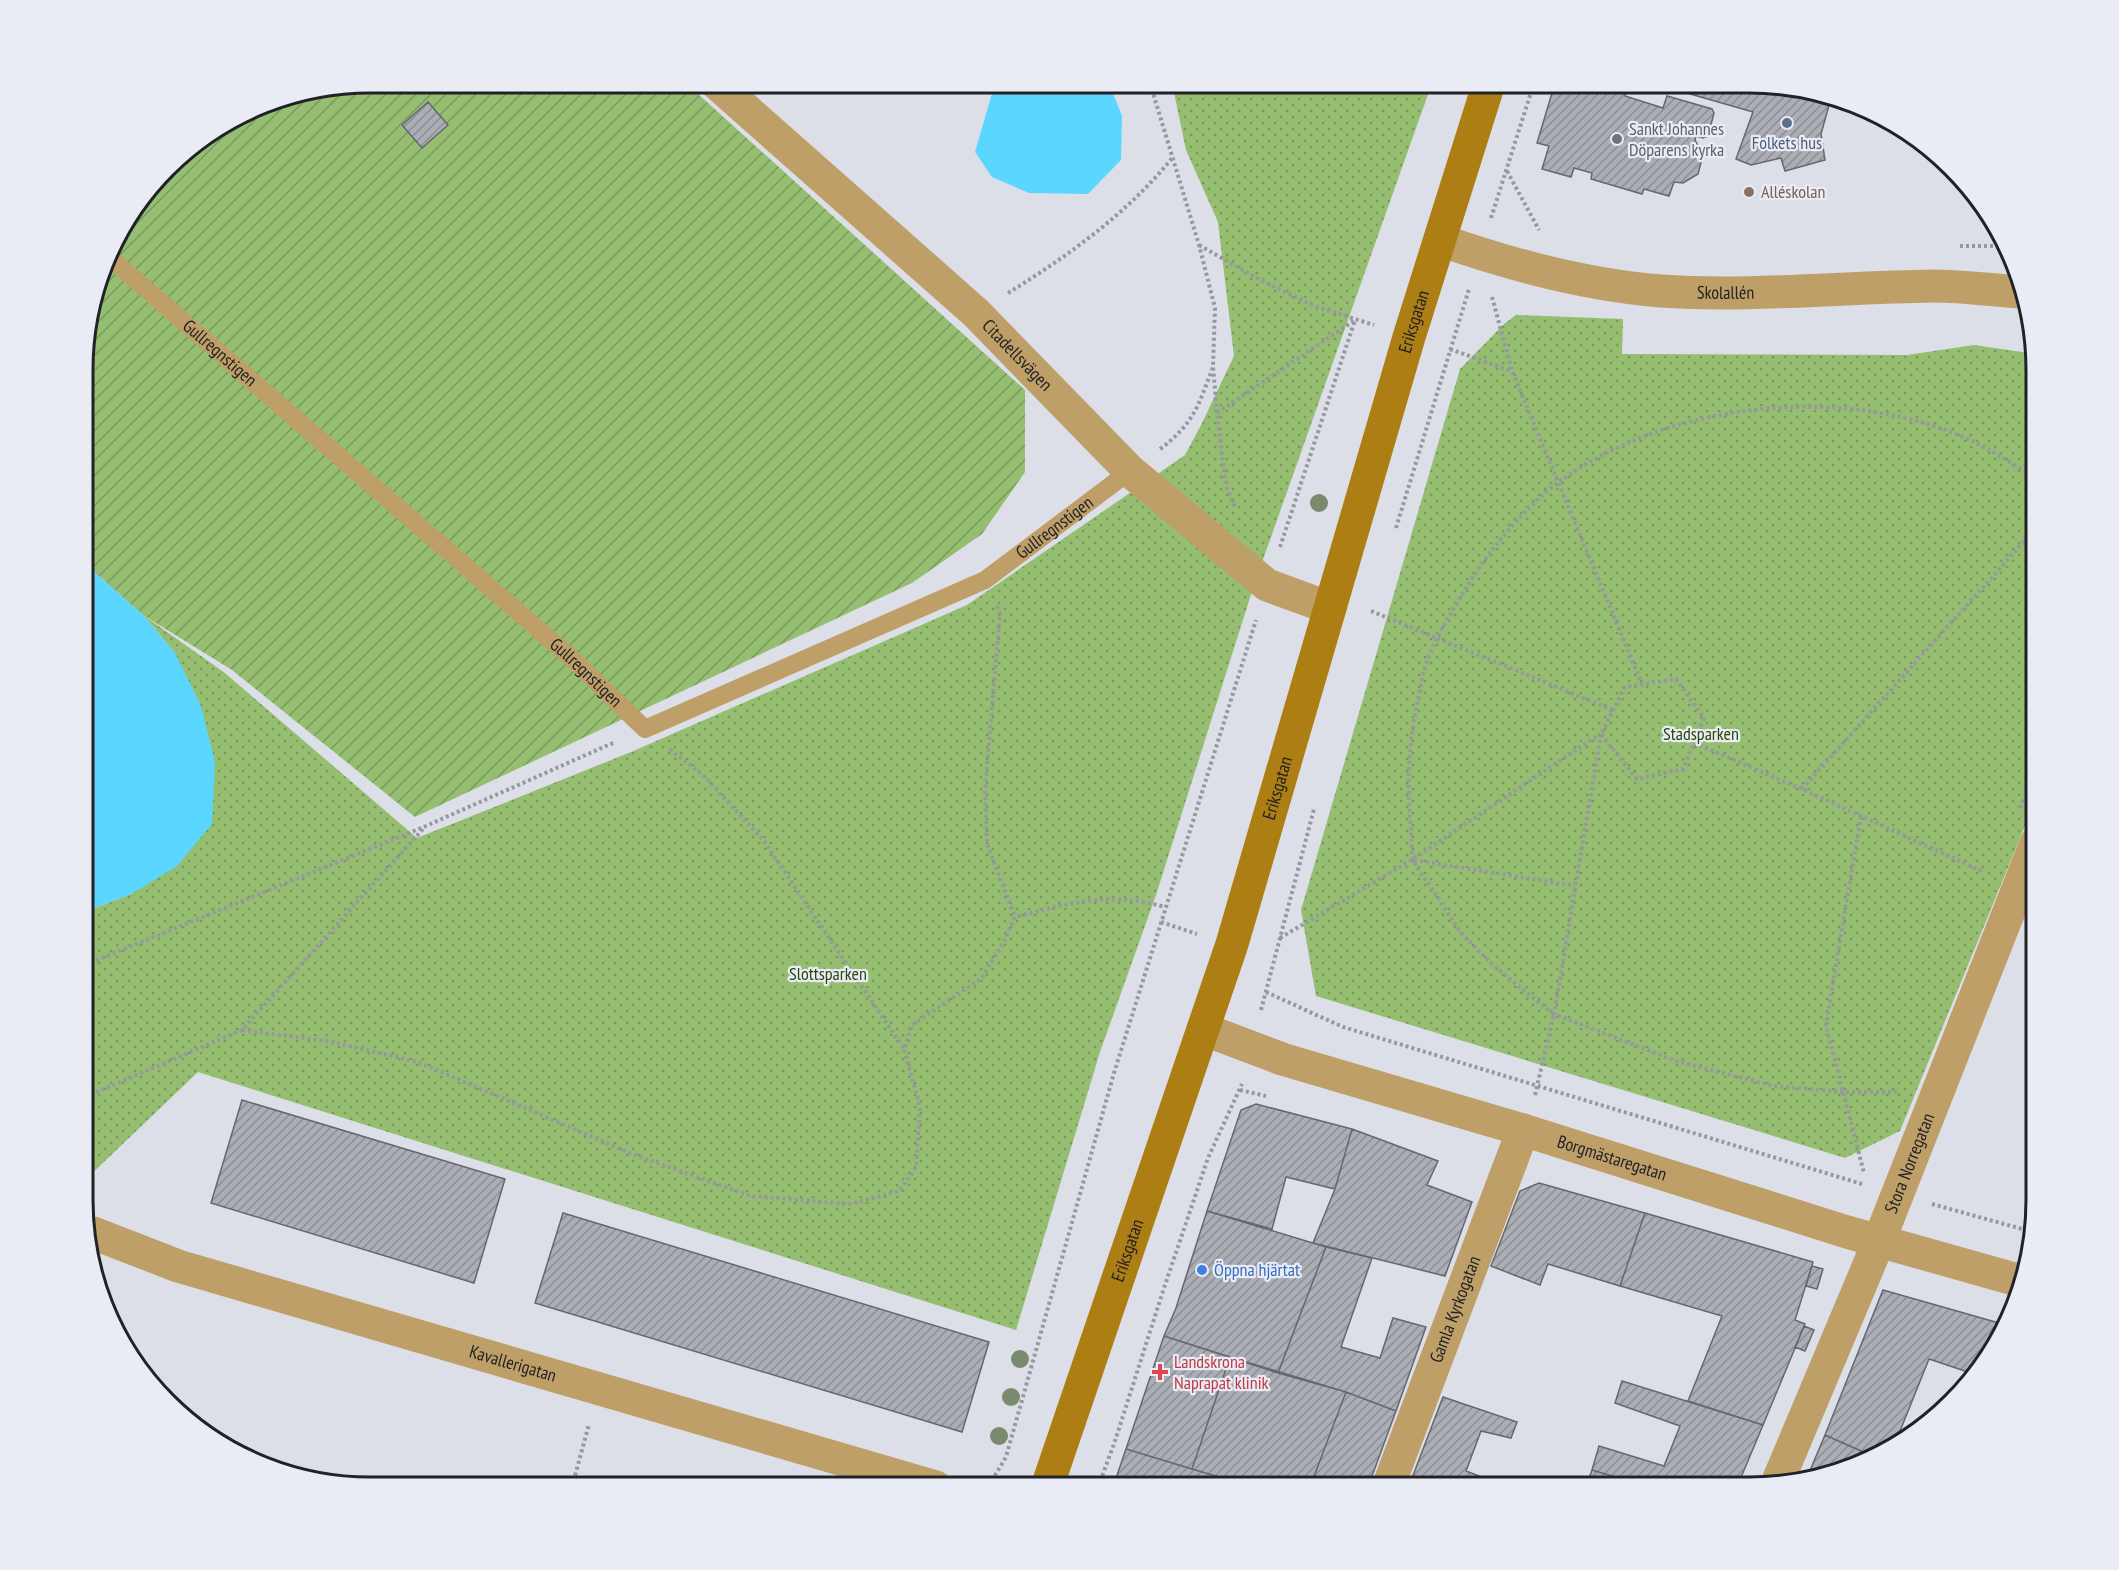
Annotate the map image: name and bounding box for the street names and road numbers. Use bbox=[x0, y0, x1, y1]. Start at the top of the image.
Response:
street label: Skolallén bbox=[1697, 281, 1754, 304]
street label: Eriksgatan bbox=[1393, 287, 1434, 356]
street label: Gullregnstigen bbox=[178, 314, 262, 391]
street label: Citadellsvägen bbox=[977, 314, 1058, 396]
street label: Gullregnstigen bbox=[1011, 491, 1098, 564]
street label: Gullregnstigen bbox=[545, 633, 627, 712]
street label: Eriksgatan bbox=[1257, 754, 1297, 822]
street label: Stora Norregatan bbox=[1879, 1110, 1939, 1217]
street label: Borgmästaregatan bbox=[1555, 1130, 1670, 1186]
street label: Eriksgatan bbox=[1106, 1216, 1148, 1285]
street label: Gamla Kyrkogatan bbox=[1424, 1252, 1485, 1366]
street label: Kavallerigatan bbox=[467, 1340, 559, 1387]

